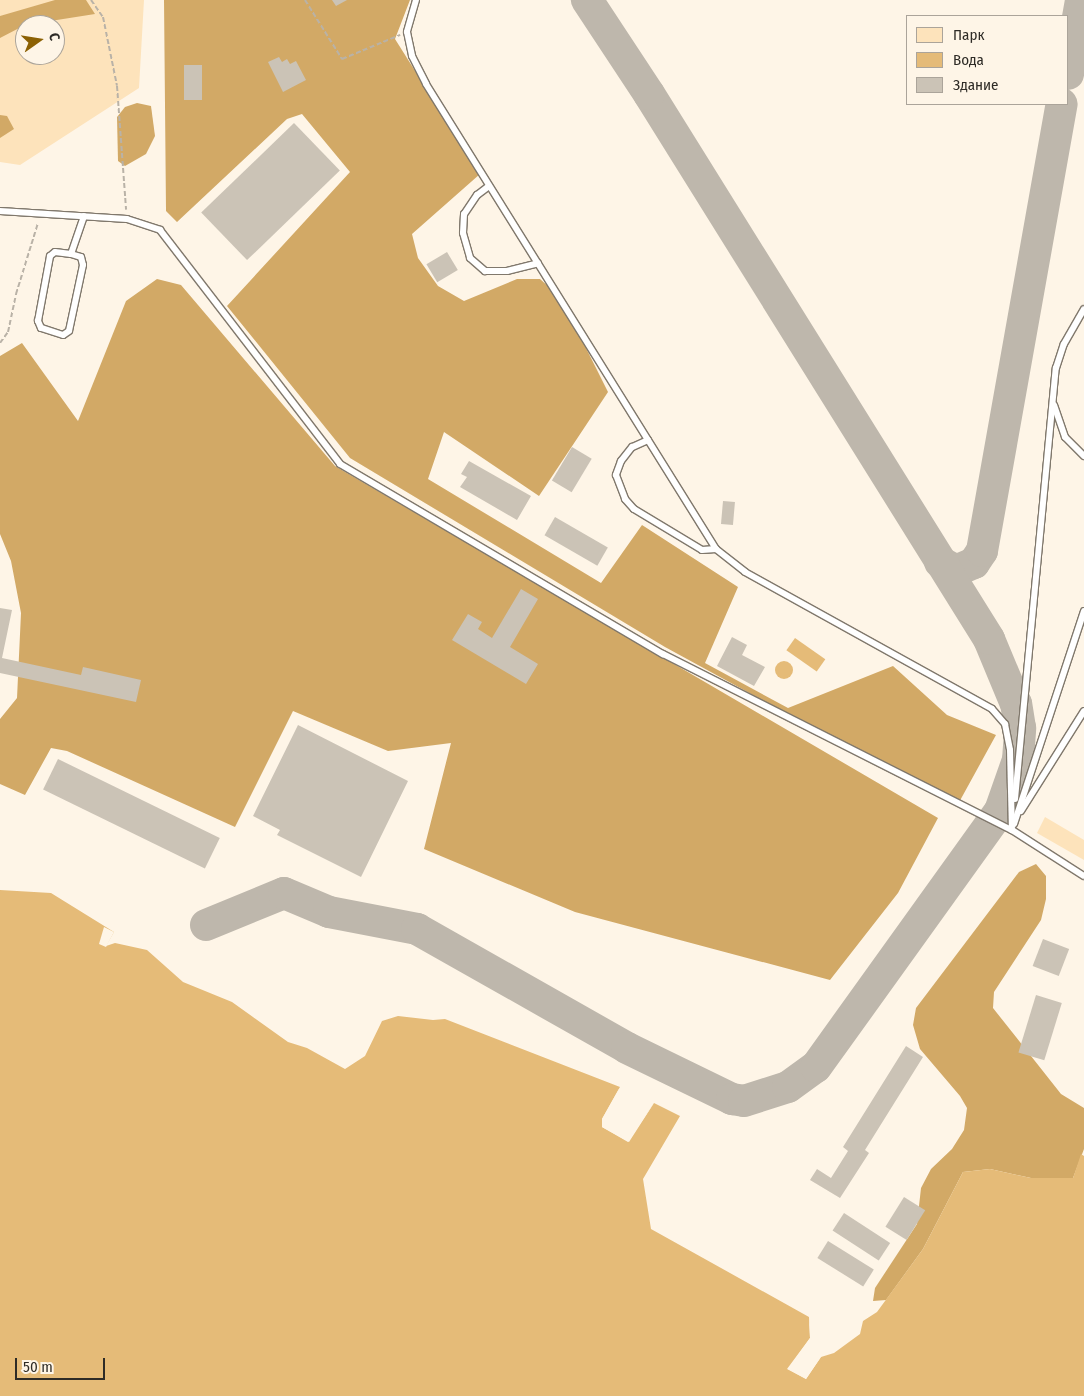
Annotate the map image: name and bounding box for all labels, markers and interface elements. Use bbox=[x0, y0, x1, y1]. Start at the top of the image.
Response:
north arrow bbox=[15, 15, 65, 65]
legend bbox=[906, 15, 1069, 105]
text: Парк bbox=[953, 26, 984, 44]
text: С bbox=[45, 31, 63, 42]
text: Вода bbox=[953, 51, 984, 69]
text: Здание bbox=[953, 76, 999, 94]
scale bar bbox=[18, 1348, 108, 1380]
text: 50 m bbox=[23, 1358, 53, 1376]

